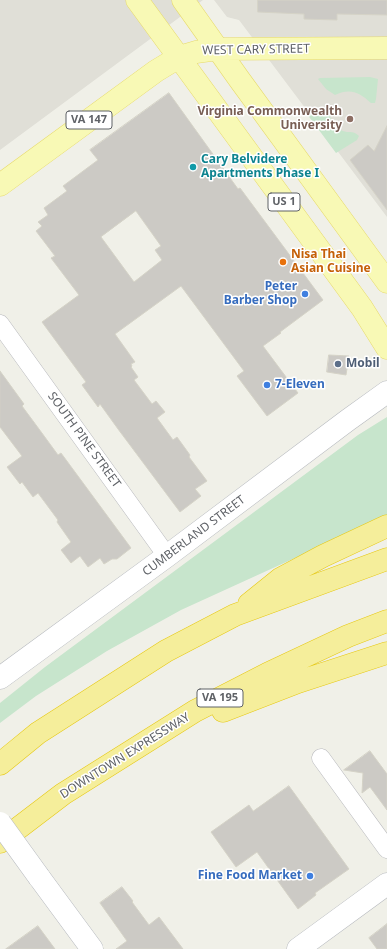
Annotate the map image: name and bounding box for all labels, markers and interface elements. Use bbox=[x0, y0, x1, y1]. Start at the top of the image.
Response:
street label: WEST CARY STREET bbox=[202, 42, 310, 58]
place label: Virginia Commonwealth University bbox=[197, 105, 342, 133]
road number: VA 147 bbox=[66, 111, 112, 129]
marker: Virginia Commonwealth University bbox=[345, 114, 355, 124]
place label: Cary Belvidere Apartments Phase I bbox=[201, 153, 319, 181]
marker: Cary Belvidere Apartments Phase I bbox=[188, 162, 198, 172]
road number: US 1 bbox=[268, 193, 300, 211]
place label: Nisa Thai Asian Cuisine bbox=[291, 248, 371, 276]
marker: Nisa Thai Asian Cuisine bbox=[278, 257, 288, 267]
place label: Peter Barber Shop bbox=[224, 280, 297, 308]
marker: Peter Barber Shop bbox=[300, 289, 310, 299]
place label: Mobil bbox=[346, 357, 380, 371]
marker: Mobil bbox=[333, 359, 343, 369]
place label: 7-Eleven bbox=[275, 378, 325, 392]
marker: 7-Eleven bbox=[262, 380, 272, 390]
street label: SOUTH PINE STREET bbox=[45, 389, 123, 491]
street label: CUMBERLAND STREET bbox=[140, 493, 248, 579]
road number: VA 195 bbox=[197, 689, 243, 707]
street label: DOWNTOWN EXPRESSWAY bbox=[58, 710, 192, 802]
place label: Fine Food Market bbox=[198, 869, 302, 883]
marker: Fine Food Market bbox=[305, 871, 315, 881]

